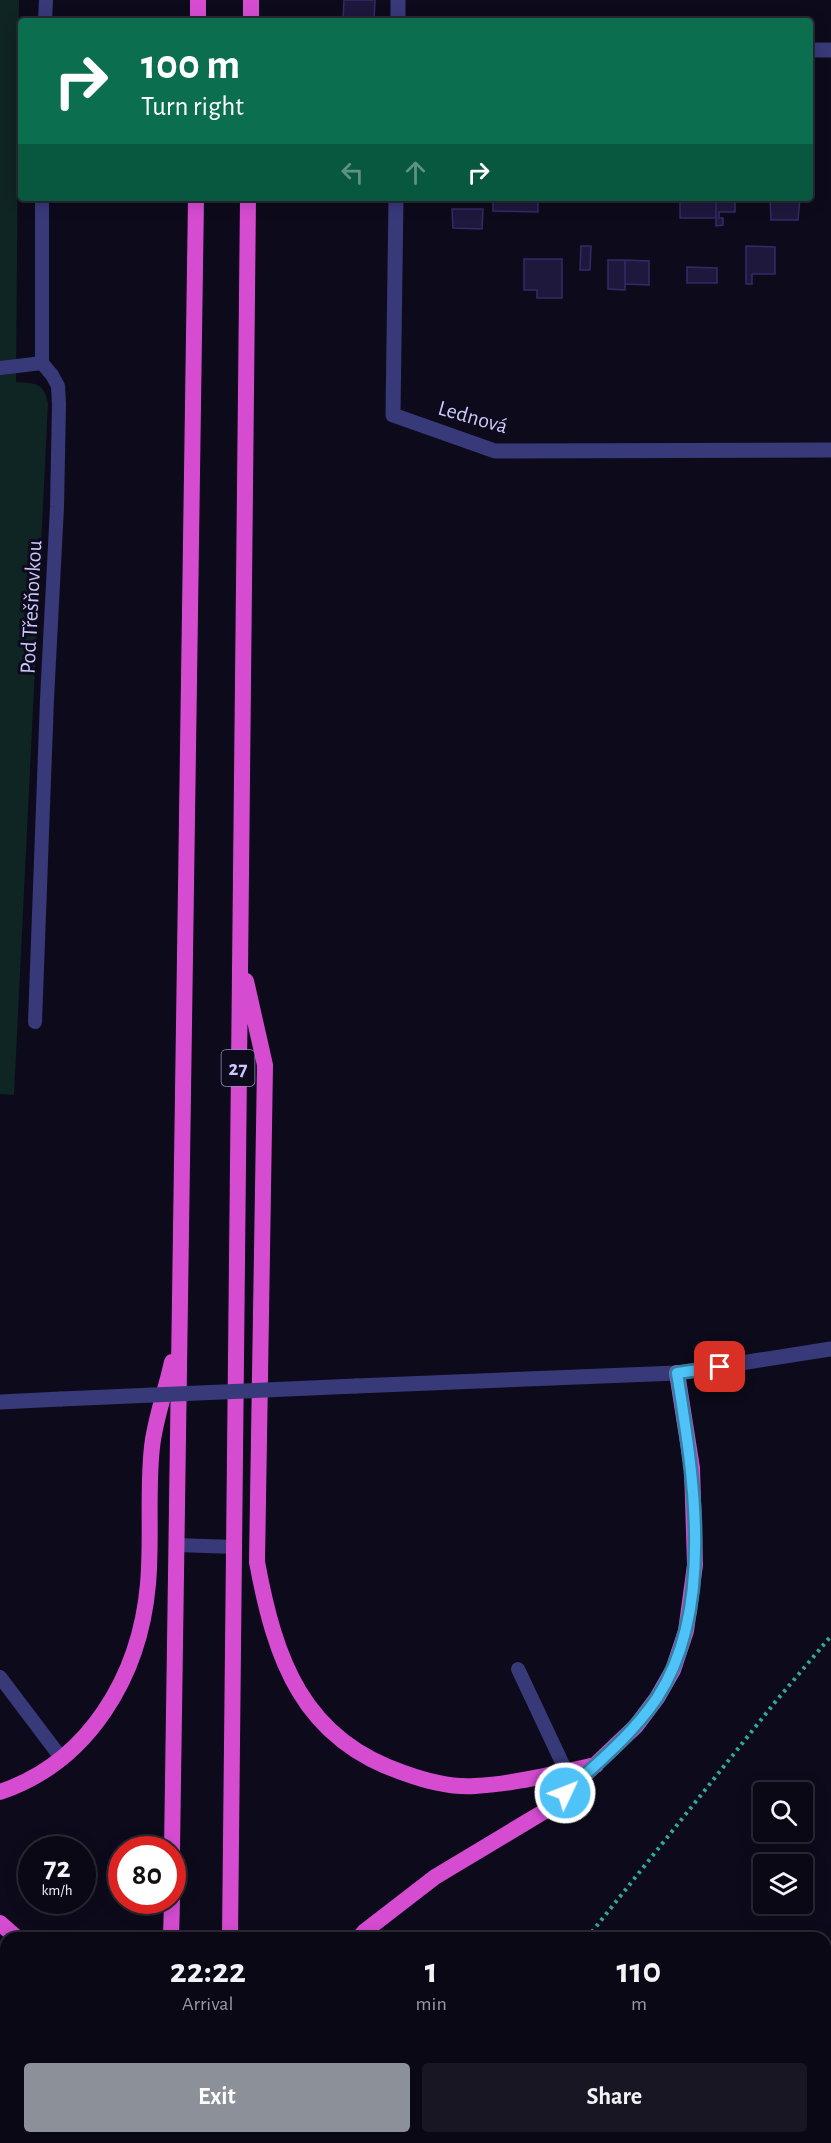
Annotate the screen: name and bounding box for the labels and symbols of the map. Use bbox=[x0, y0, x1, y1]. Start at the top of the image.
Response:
street label: Lednová bbox=[436, 397, 510, 437]
street label: Pod Třešňovkou bbox=[17, 540, 45, 674]
road number: 27 bbox=[222, 1050, 254, 1086]
pin bbox=[694, 1341, 745, 1392]
position arrow bbox=[533, 1761, 597, 1825]
speed limit sign: 80 bbox=[108, 1836, 186, 1914]

